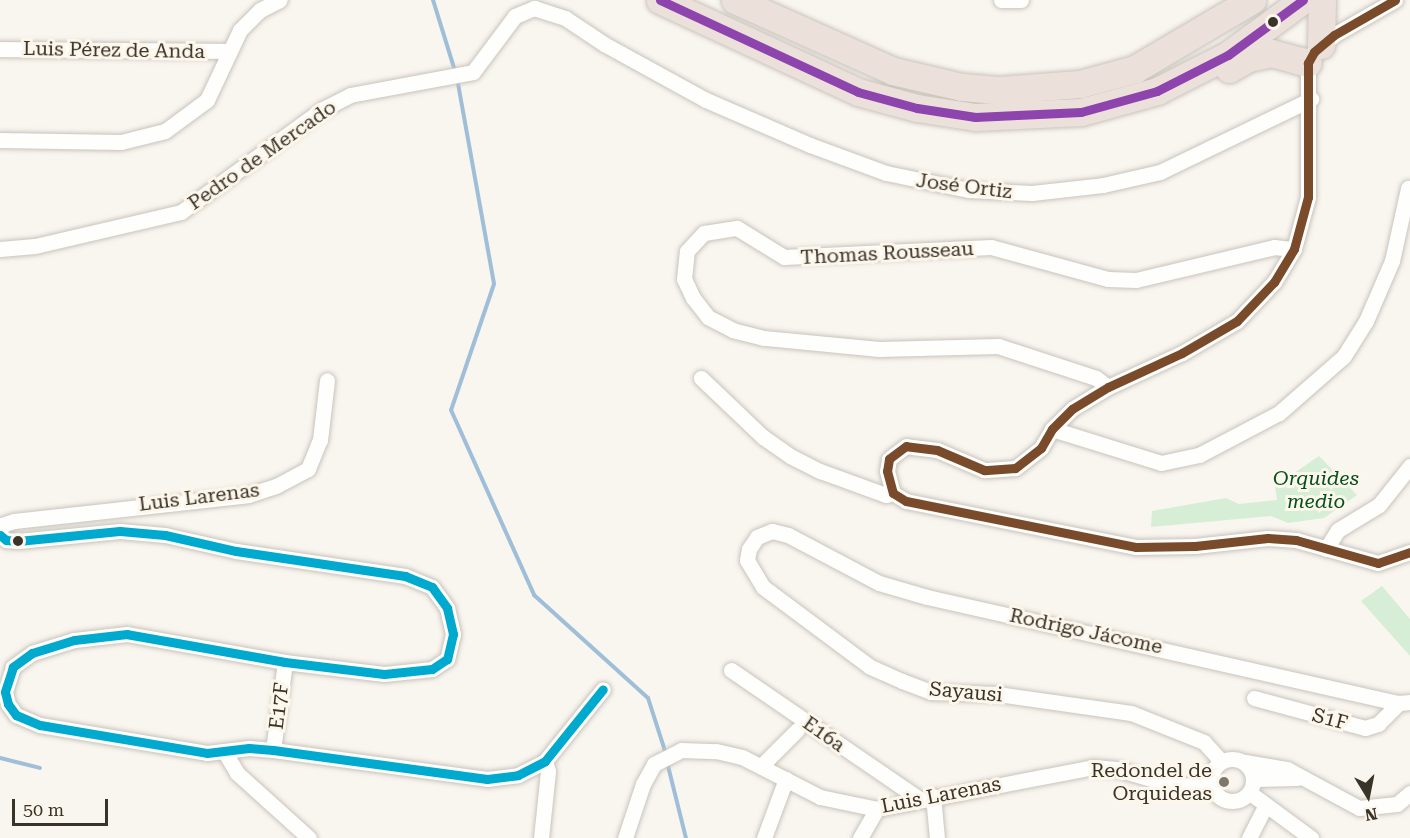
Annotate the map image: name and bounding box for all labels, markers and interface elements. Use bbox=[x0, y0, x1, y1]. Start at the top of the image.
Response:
unlabelled marker bbox=[1267, 16, 1279, 28]
street label: Luis Pérez de Anda bbox=[23, 36, 205, 64]
street label: Pedro de Mercado bbox=[183, 95, 341, 215]
street label: José Ortiz bbox=[915, 168, 1013, 204]
street label: Thomas Rousseau bbox=[800, 236, 974, 270]
park label: Orquides medio bbox=[1273, 467, 1359, 514]
street label: Luis Larenas bbox=[137, 478, 261, 516]
unlabelled marker bbox=[12, 535, 24, 547]
street label: Rodrigo Jácome bbox=[1007, 603, 1165, 659]
street label: Sayausi bbox=[928, 677, 1004, 707]
street label: E17F bbox=[264, 681, 294, 731]
street label: S1F bbox=[1310, 703, 1350, 735]
street label: E16a bbox=[798, 711, 850, 757]
place label: Redondel de Orquideas bbox=[1091, 759, 1212, 806]
north arrow bbox=[1338, 766, 1398, 826]
street label: Luis Larenas bbox=[879, 772, 1003, 818]
marker: Redondel de Orquideas bbox=[1217, 775, 1231, 789]
scale bar bbox=[15, 787, 111, 825]
text: 50 m bbox=[23, 799, 64, 820]
text: N bbox=[1364, 804, 1379, 825]

